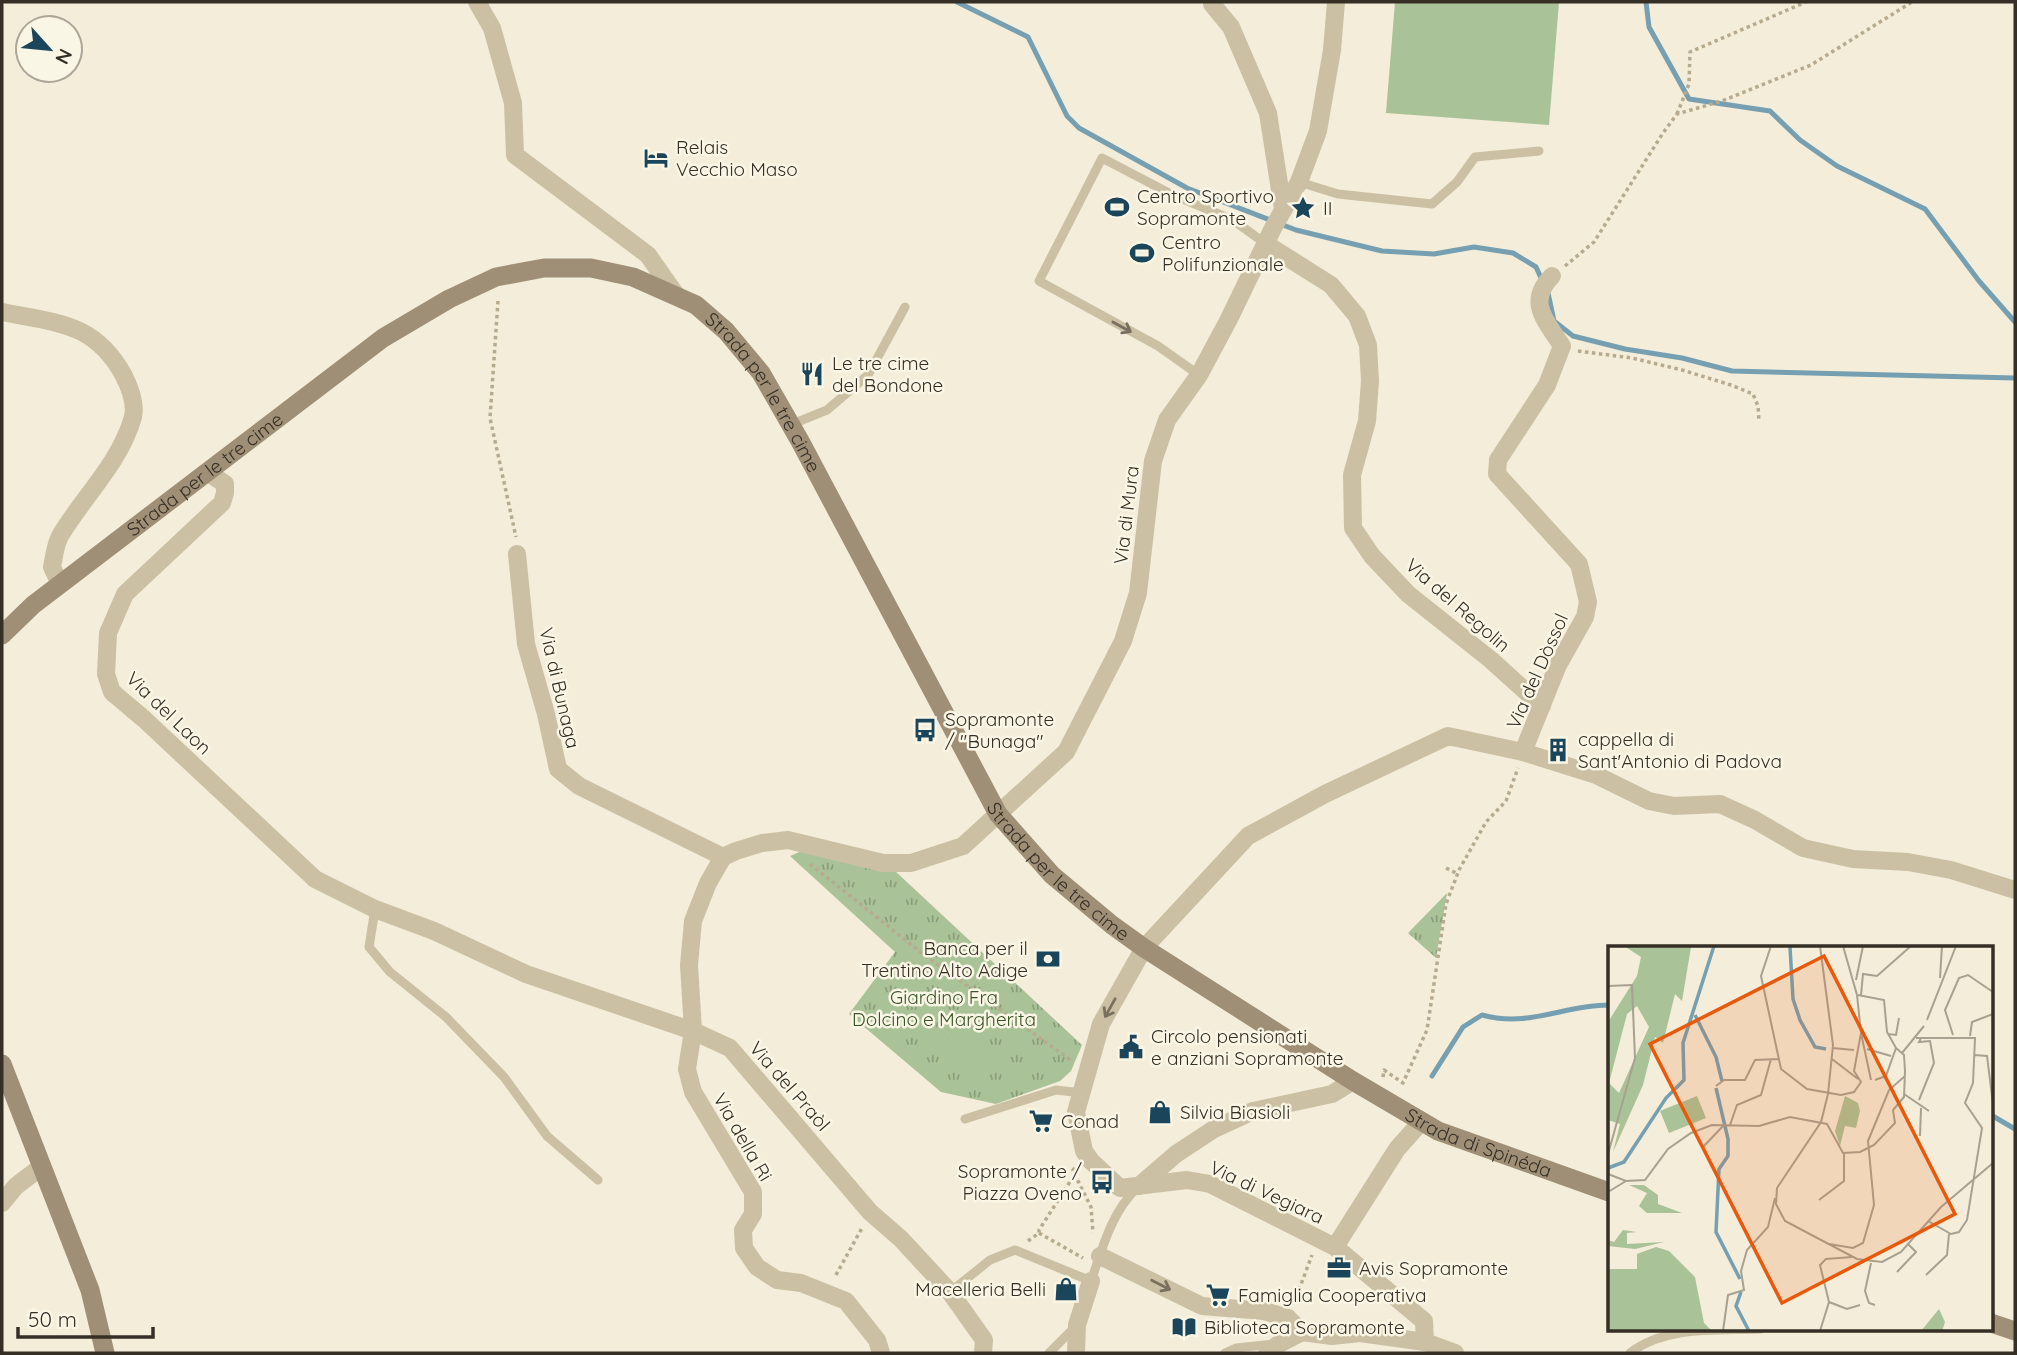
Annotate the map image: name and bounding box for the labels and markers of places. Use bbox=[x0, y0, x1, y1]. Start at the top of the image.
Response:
place label: Relais Vecchio Maso bbox=[676, 135, 798, 181]
hotel icon: Relais Vecchio Maso bbox=[642, 144, 670, 172]
place label: Centro Sportivo Sopramonte bbox=[1137, 184, 1274, 230]
sports icon: Centro Sportivo Sopramonte bbox=[1103, 193, 1131, 221]
place icon: II bbox=[1289, 194, 1317, 222]
place label: II bbox=[1323, 196, 1333, 220]
place label: Centro Polifunzionale bbox=[1162, 230, 1284, 276]
sports icon: Centro Polifunzionale bbox=[1128, 239, 1156, 267]
place label: Le tre cime del Bondone bbox=[832, 351, 943, 397]
restaurant icon: Le tre cime del Bondone bbox=[798, 360, 826, 388]
place label: Sopramonte / "Bunaga" bbox=[945, 707, 1054, 753]
bus stop icon: Sopramonte / "Bunaga" bbox=[911, 716, 939, 744]
place label: cappella di Sant'Antonio di Padova bbox=[1578, 727, 1782, 773]
building icon: cappella di Sant'Antonio di Padova bbox=[1544, 736, 1572, 764]
place label: Banca per il Trentino Alto Adige bbox=[861, 936, 1028, 982]
bank icon: Banca per il Trentino Alto Adige bbox=[1034, 945, 1062, 973]
place label: Circolo pensionati e anziani Sopramonte bbox=[1151, 1024, 1343, 1070]
public building icon: Circolo pensionati e anziani Sopramonte bbox=[1117, 1033, 1145, 1061]
shop icon: Silvia Biasioli bbox=[1146, 1098, 1174, 1126]
place label: Silvia Biasioli bbox=[1180, 1100, 1290, 1124]
supermarket icon: Conad bbox=[1027, 1107, 1055, 1135]
place label: Conad bbox=[1061, 1109, 1119, 1133]
place label: Sopramonte / Piazza Oveno bbox=[958, 1159, 1082, 1205]
bus stop icon: Sopramonte / Piazza Oveno bbox=[1088, 1168, 1116, 1196]
office icon: Avis Sopramonte bbox=[1325, 1254, 1353, 1282]
place label: Avis Sopramonte bbox=[1359, 1256, 1508, 1280]
shop icon: Macelleria Belli bbox=[1052, 1275, 1080, 1303]
place label: Macelleria Belli bbox=[915, 1277, 1046, 1301]
supermarket icon: Famiglia Cooperativa bbox=[1204, 1281, 1232, 1309]
place label: Famiglia Cooperativa bbox=[1238, 1283, 1427, 1307]
library icon: Biblioteca Sopramonte bbox=[1170, 1313, 1198, 1341]
place label: Biblioteca Sopramonte bbox=[1204, 1315, 1405, 1339]

